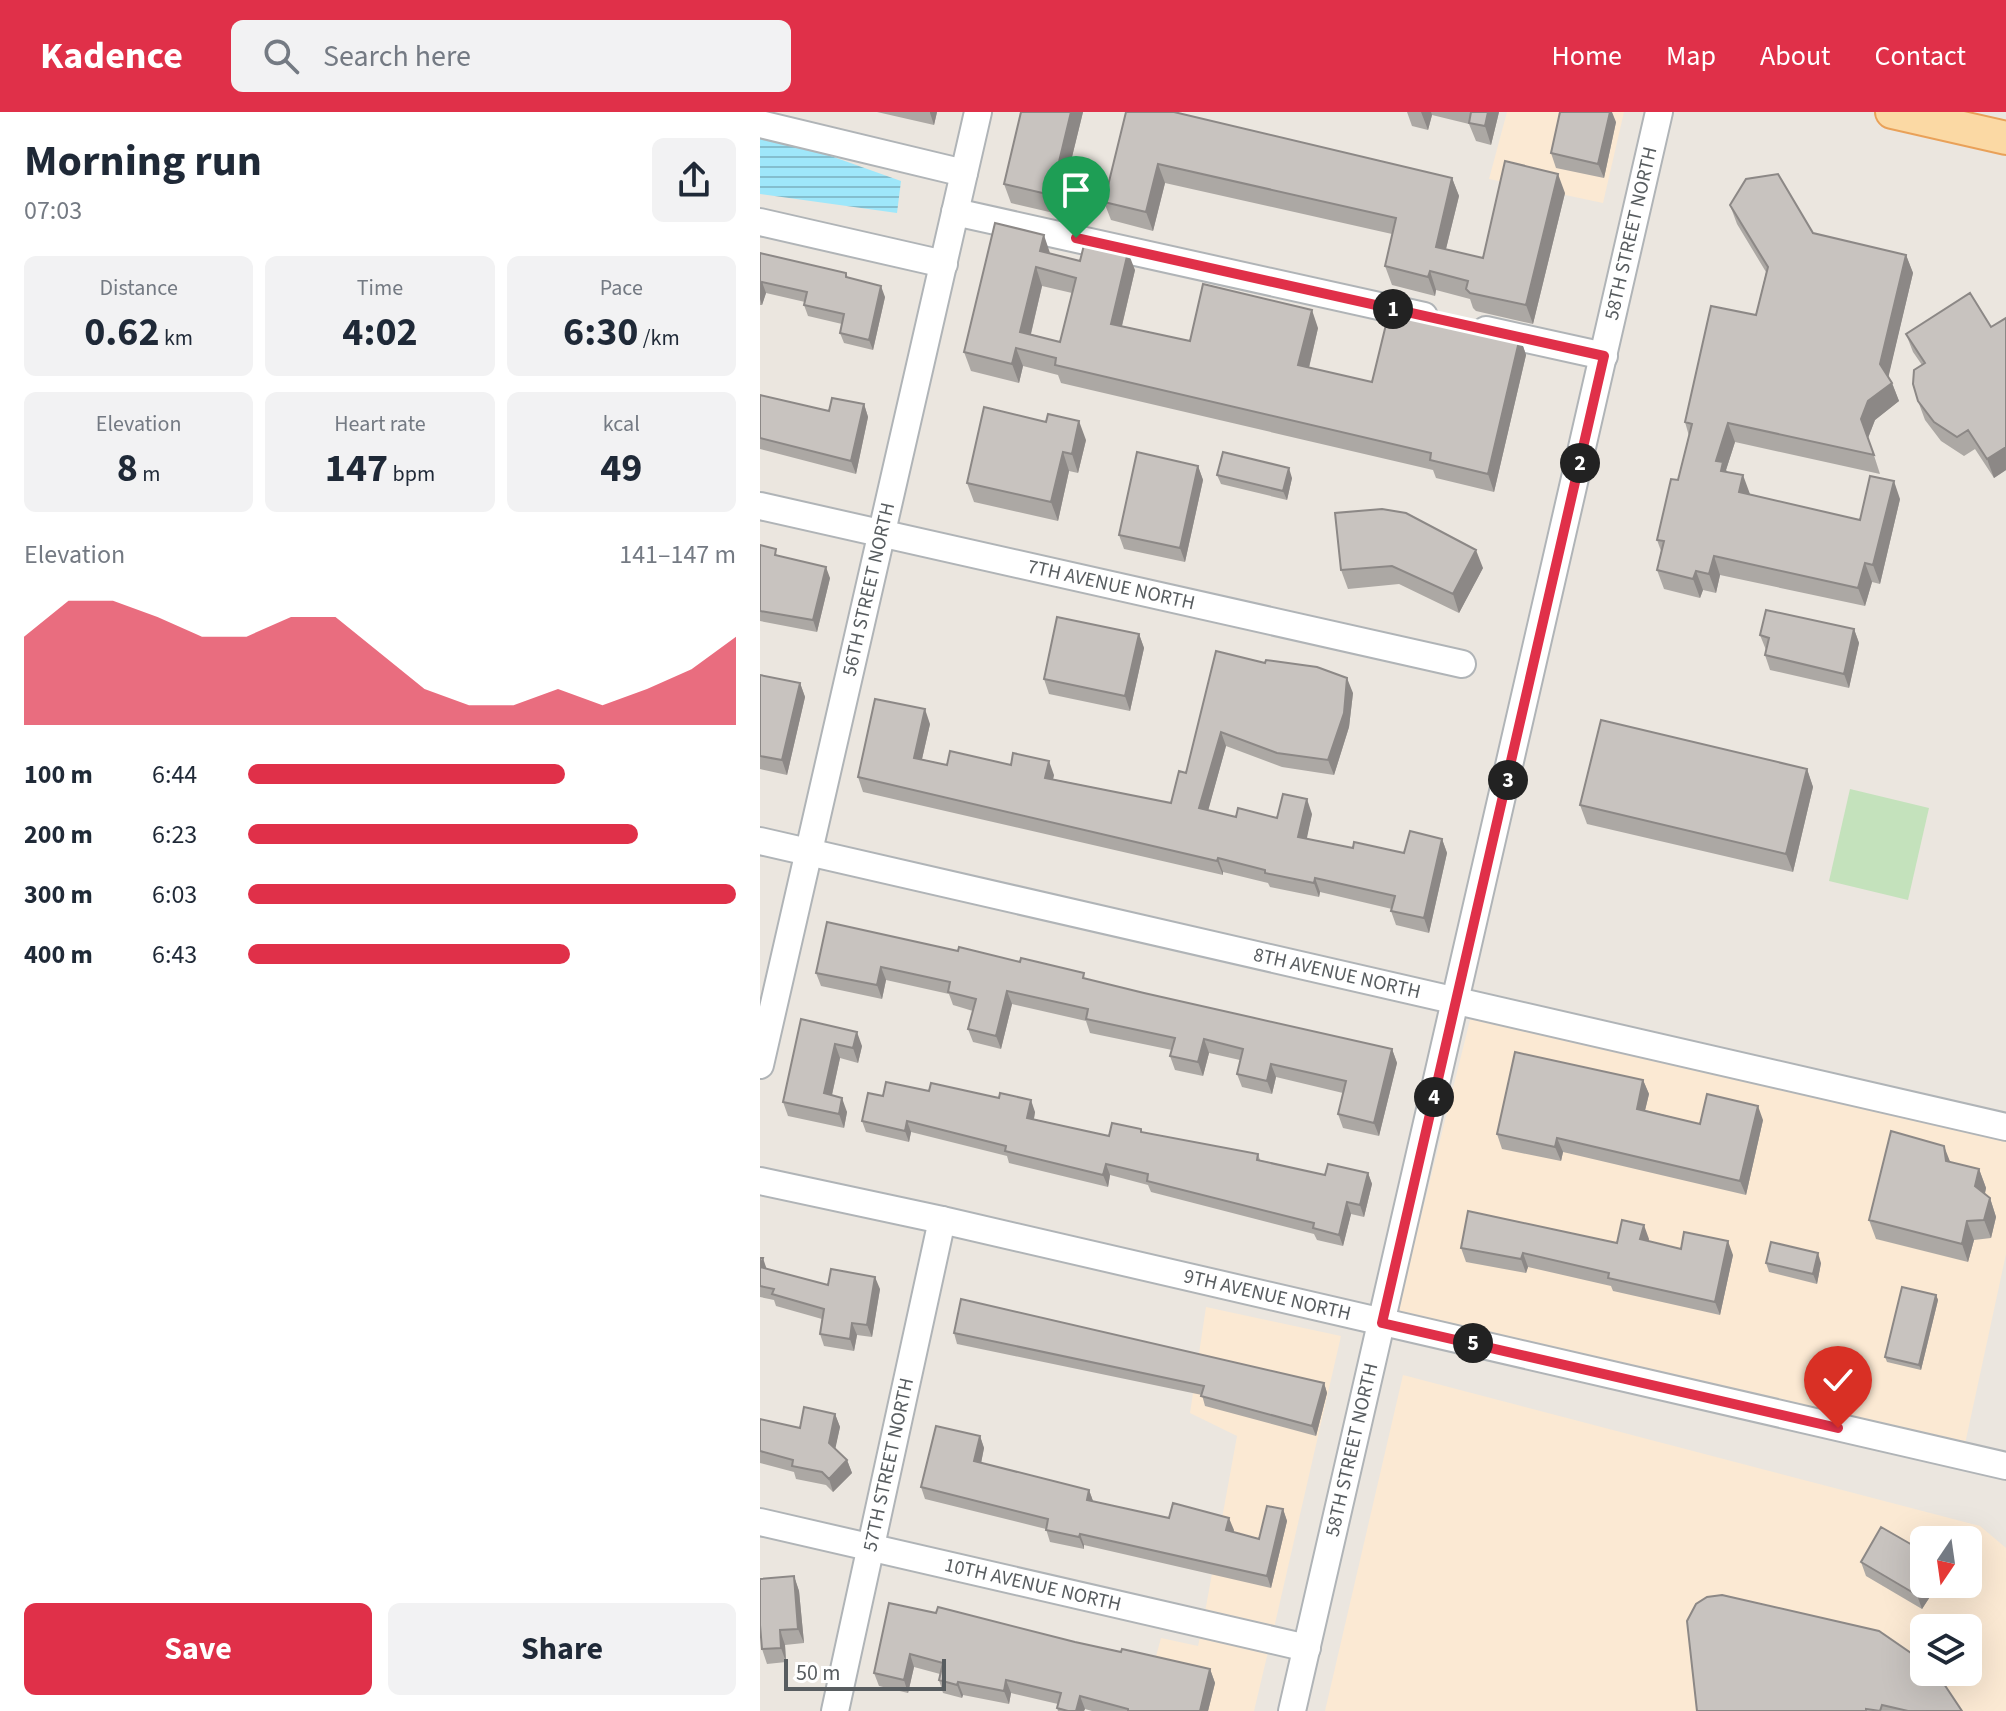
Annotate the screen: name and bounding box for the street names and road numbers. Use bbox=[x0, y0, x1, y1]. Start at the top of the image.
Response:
street label: 58TH STREET NORTH bbox=[1598, 144, 1665, 323]
street label: 56TH STREET NORTH bbox=[835, 500, 902, 679]
street label: 7TH AVENUE NORTH bbox=[1025, 553, 1198, 617]
street label: 8TH AVENUE NORTH bbox=[1251, 941, 1423, 1006]
street label: 9TH AVENUE NORTH bbox=[1181, 1262, 1354, 1328]
street label: 58TH STREET NORTH bbox=[1319, 1360, 1385, 1539]
street label: 57TH STREET NORTH bbox=[856, 1375, 921, 1554]
street label: 10TH AVENUE NORTH bbox=[942, 1551, 1124, 1619]

